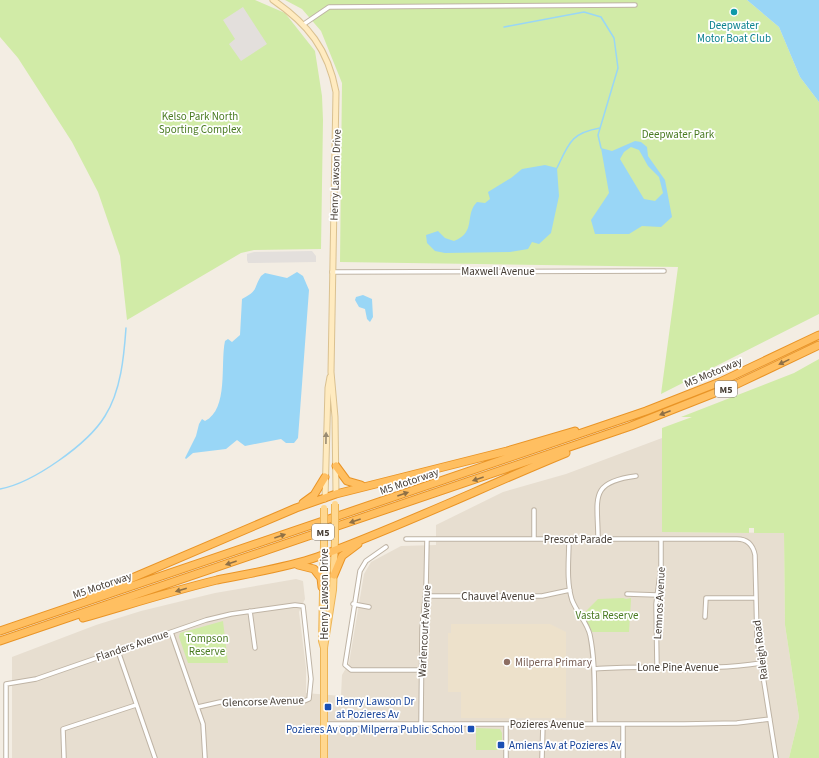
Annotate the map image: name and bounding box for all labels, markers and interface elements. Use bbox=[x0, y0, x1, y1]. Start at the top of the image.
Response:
marker: Deepwater Motor Boat Club bbox=[729, 7, 739, 17]
place label: Deepwater Motor Boat Club bbox=[697, 18, 771, 46]
park label: Kelso Park North Sporting Complex bbox=[159, 109, 241, 137]
park label: Deepwater Park bbox=[642, 127, 715, 142]
street label: Henry Lawson Drive bbox=[326, 128, 345, 221]
street label: Maxwell Avenue bbox=[461, 264, 535, 279]
street label: M5 Motorway bbox=[682, 354, 744, 390]
one-way arrow bbox=[778, 359, 790, 365]
road number: M5 bbox=[715, 381, 737, 397]
one-way arrow bbox=[658, 411, 670, 417]
one-way arrow bbox=[323, 431, 329, 444]
street label: M5 Motorway bbox=[378, 464, 441, 499]
one-way arrow bbox=[471, 476, 483, 482]
one-way arrow bbox=[397, 491, 409, 497]
one-way arrow bbox=[348, 518, 360, 524]
road number: M5 bbox=[312, 524, 334, 540]
street label: Prescot Parade bbox=[544, 532, 613, 547]
one-way arrow bbox=[274, 533, 286, 539]
street label: Henry Lawson Drive bbox=[317, 548, 332, 640]
one-way arrow bbox=[225, 560, 237, 566]
street label: Lemnos Avenue bbox=[650, 566, 669, 640]
street label: M5 Motorway bbox=[71, 568, 134, 603]
street label: Warlencourt Avenue bbox=[415, 584, 434, 678]
one-way arrow bbox=[175, 587, 187, 593]
street label: Chauvel Avenue bbox=[461, 589, 535, 604]
park label: Vasta Reserve bbox=[576, 608, 639, 623]
street label: Raleigh Road bbox=[749, 619, 772, 681]
street label: Flanders Avenue bbox=[94, 626, 171, 665]
park label: Tompson Reserve bbox=[186, 631, 228, 659]
place label: Milperra Primary bbox=[515, 655, 592, 670]
marker: Milperra Primary bbox=[502, 657, 512, 667]
street label: Lone Pine Avenue bbox=[637, 660, 719, 675]
street label: Glencorse Avenue bbox=[222, 693, 305, 710]
place label: Henry Lawson Dr at Pozieres Av bbox=[336, 694, 414, 722]
marker: Henry Lawson Dr at Pozieres Av bbox=[323, 702, 333, 712]
street label: Pozieres Avenue bbox=[510, 717, 585, 732]
place label: Pozieres Av opp Milperra Public School bbox=[286, 722, 463, 737]
marker: Pozieres Av opp Milperra Public School bbox=[466, 724, 476, 734]
place label: Amiens Av at Pozieres Av bbox=[509, 738, 621, 753]
marker: Amiens Av at Pozieres Av bbox=[496, 740, 506, 750]

